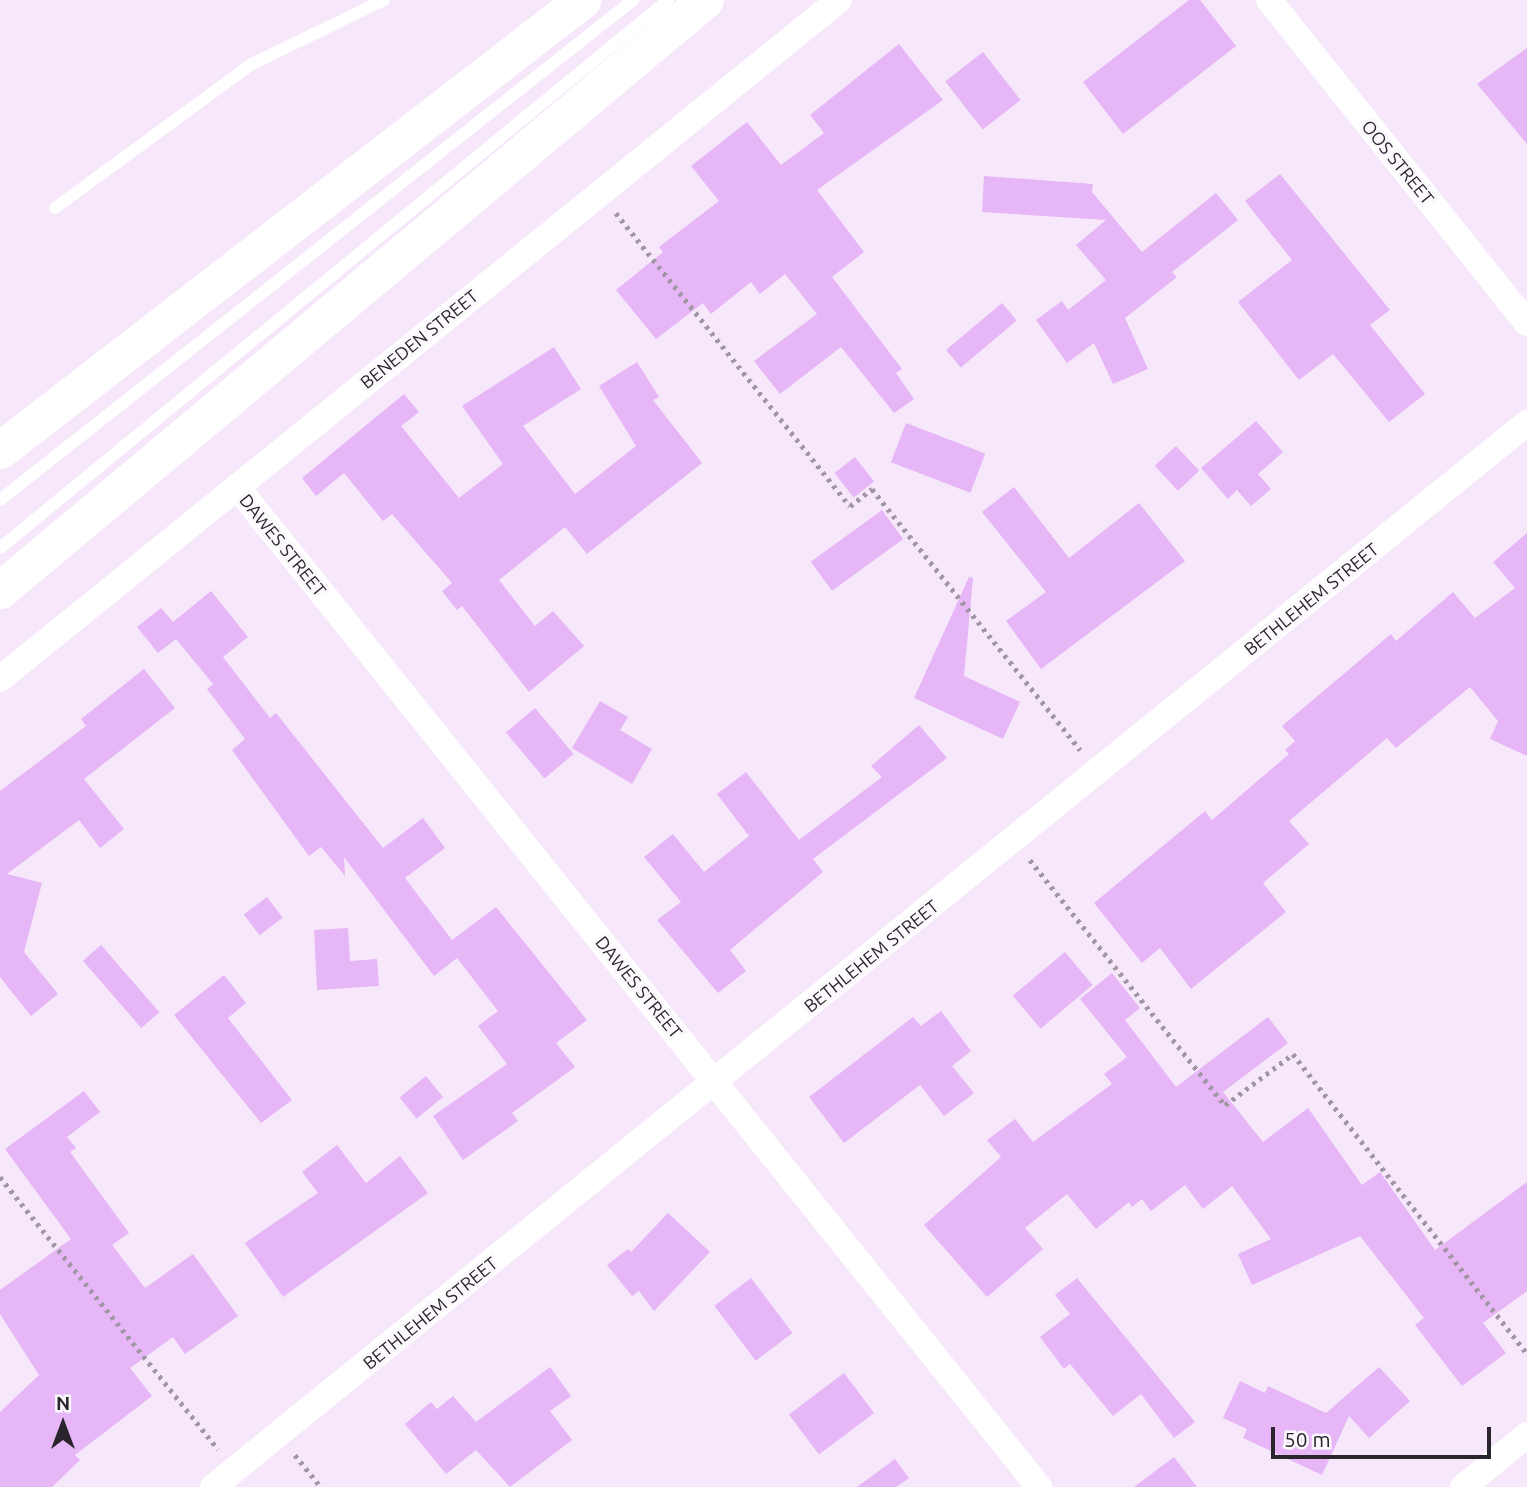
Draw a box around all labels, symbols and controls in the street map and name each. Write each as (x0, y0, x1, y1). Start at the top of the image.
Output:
street label: OOS STREET (1357, 115, 1439, 209)
street label: BENEDEN STREET (356, 285, 482, 393)
street label: DAWES STREET (235, 490, 331, 600)
street label: BETHLEHEM STREET (1239, 538, 1383, 660)
street label: BETHLEHEM STREET (799, 895, 943, 1017)
street label: DAWES STREET (591, 932, 687, 1042)
street label: BETHLEHEM STREET (358, 1252, 502, 1374)
north arrow (28, 1389, 98, 1459)
text: N (56, 1392, 70, 1414)
scale bar (1275, 1414, 1496, 1458)
text: 50 m (1284, 1427, 1331, 1451)

